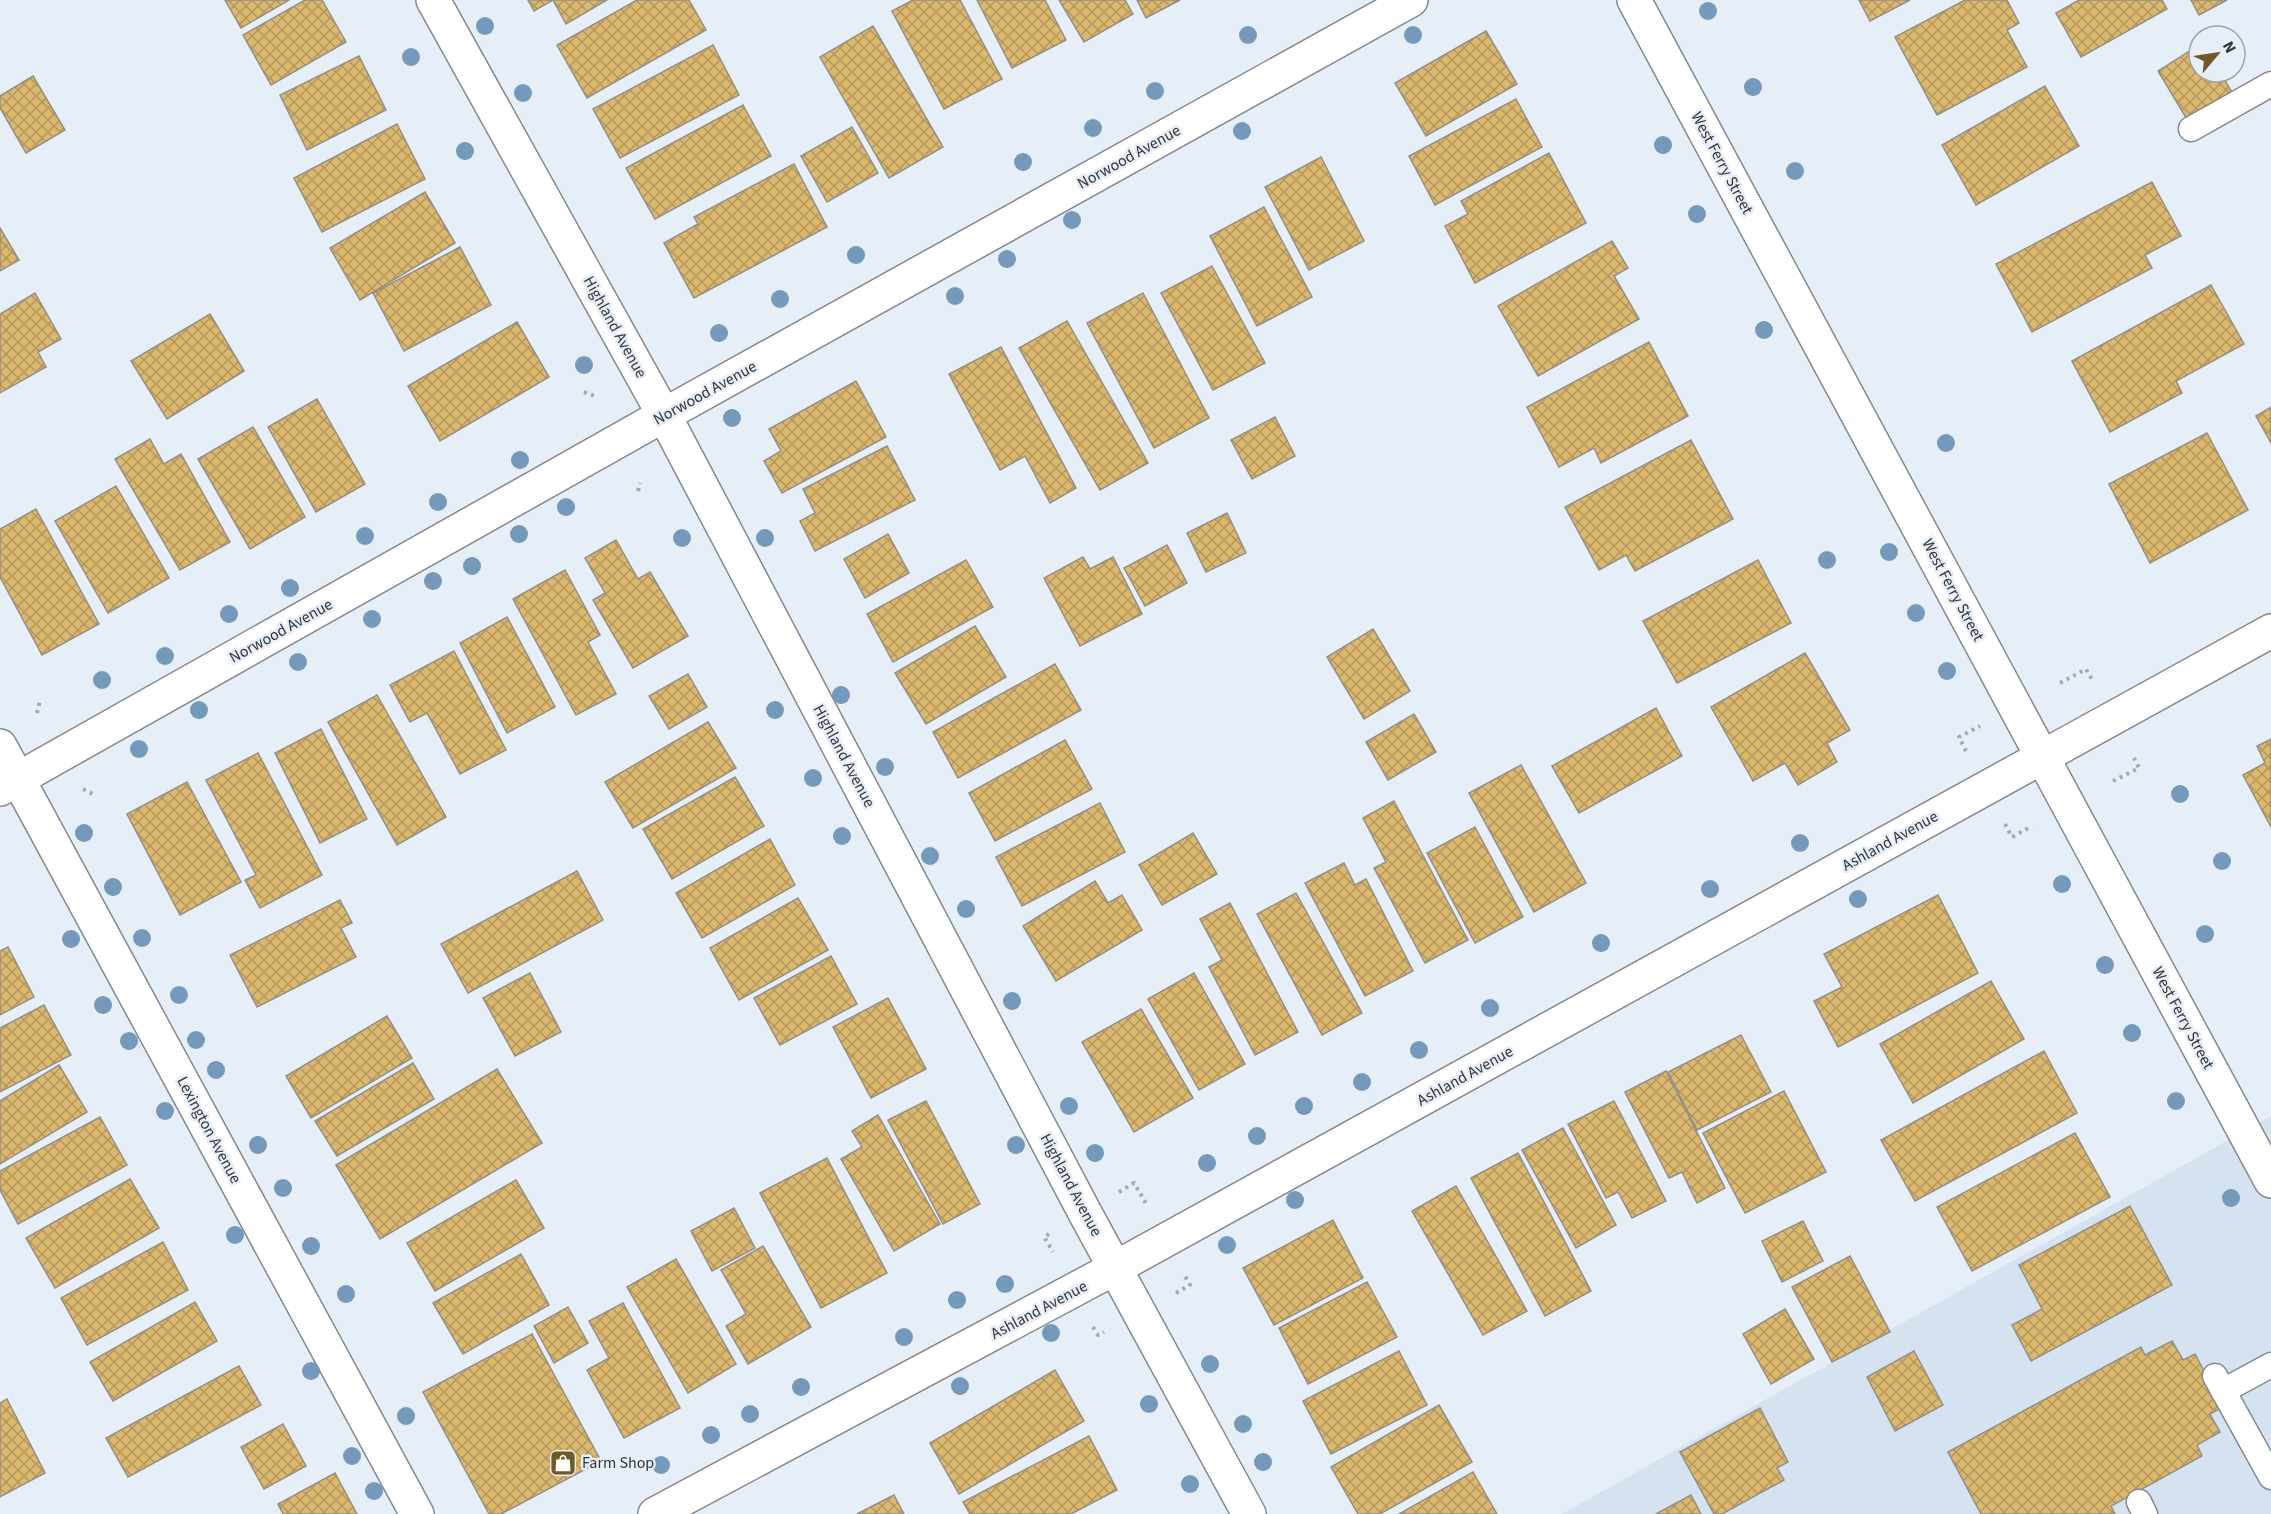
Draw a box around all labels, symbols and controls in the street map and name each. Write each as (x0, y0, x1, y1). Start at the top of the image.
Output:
north arrow (2187, 24, 2247, 84)
text: N (2217, 37, 2241, 57)
street label: West Ferry Street (1686, 108, 1759, 219)
street label: Norwood Avenue (1073, 119, 1185, 195)
street label: Highland Avenue (578, 272, 652, 382)
street label: Norwood Avenue (649, 355, 761, 431)
street label: West Ferry Street (1917, 535, 1990, 646)
street label: Norwood Avenue (225, 593, 337, 669)
street label: Highland Avenue (808, 701, 880, 811)
street label: Ashland Avenue (1838, 805, 1942, 876)
street label: West Ferry Street (2147, 963, 2220, 1074)
street label: Ashland Avenue (1413, 1040, 1517, 1111)
street label: Lexington Avenue (171, 1073, 247, 1187)
street label: Highland Avenue (1035, 1130, 1107, 1240)
street label: Ashland Avenue (987, 1275, 1091, 1345)
shop icon: Farm Shop (548, 1448, 578, 1478)
place label: Farm Shop (582, 1452, 654, 1474)

